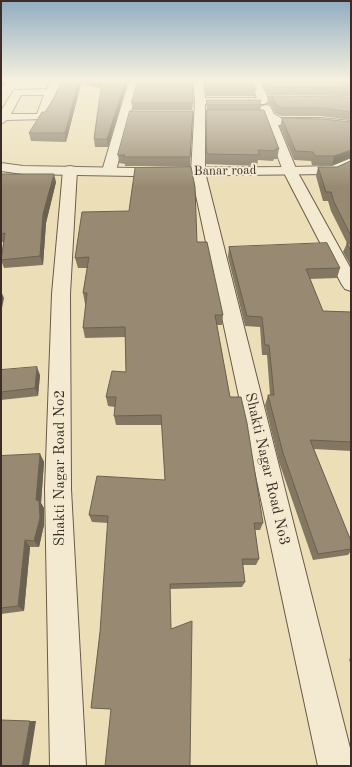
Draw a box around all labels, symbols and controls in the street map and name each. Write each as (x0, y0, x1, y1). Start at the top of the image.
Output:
street label: Banar road (193, 163, 257, 179)
street label: Shakti Nagar Road No2 (51, 390, 69, 546)
street label: Shakti Nagar Road No3 (241, 391, 293, 547)

